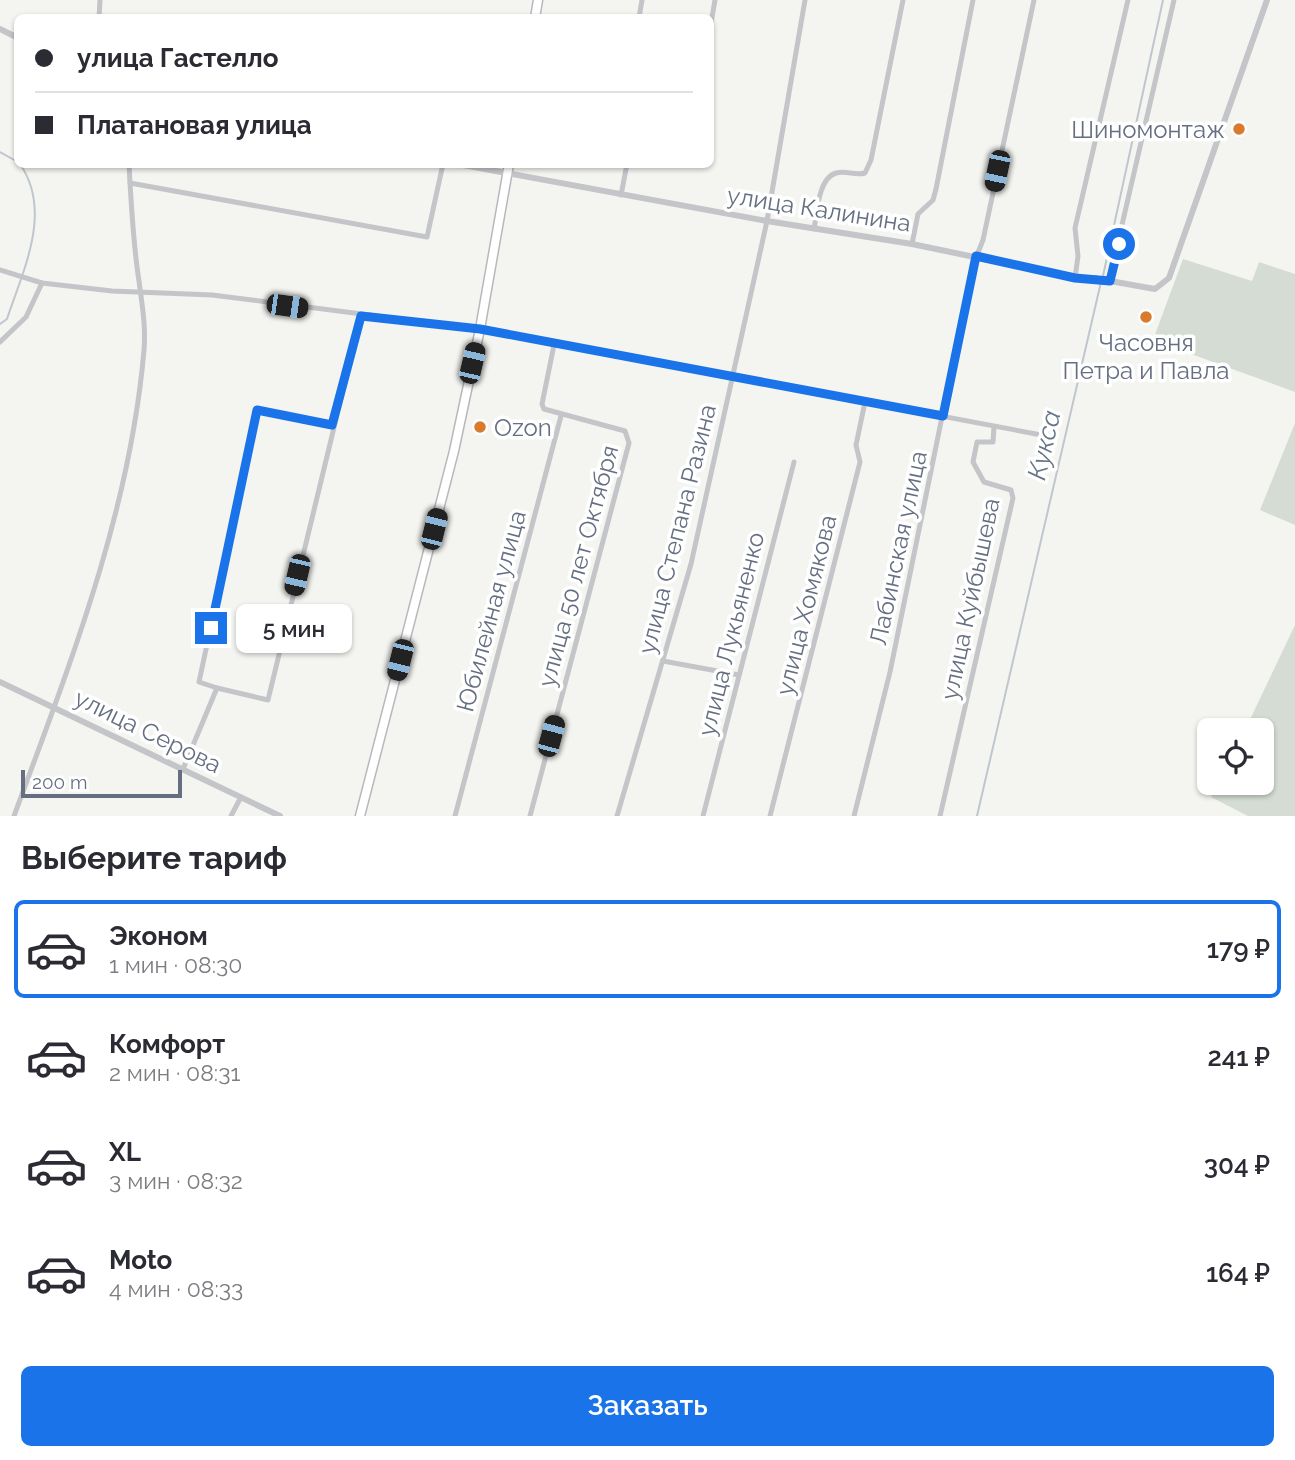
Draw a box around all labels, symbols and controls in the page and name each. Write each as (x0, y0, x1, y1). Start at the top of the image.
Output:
text: улица Гастелло (77, 43, 279, 73)
text: Платановая улица (77, 110, 312, 140)
place label: Шиномонтаж (1071, 115, 1225, 144)
marker: Шиномонтаж (1231, 121, 1247, 137)
car (983, 148, 1012, 194)
street label: улица Калинина (725, 180, 913, 238)
route start (1103, 228, 1135, 260)
car (265, 293, 310, 319)
marker: Часовня Петра и Павла (1138, 309, 1154, 325)
place label: Часовня Петра и Павла (1063, 328, 1229, 385)
car (458, 340, 487, 386)
street label: улица Степана Разина (632, 401, 722, 657)
water label: Кукса (1021, 407, 1067, 483)
place label: Ozon (494, 413, 552, 442)
marker: Ozon (472, 419, 488, 435)
street label: улица 50 лет Октября (532, 442, 624, 690)
street label: Лабинская улица (863, 448, 933, 648)
street label: улица Куйбышева (934, 495, 1006, 703)
car (419, 506, 450, 552)
street label: Юбилейная улица (450, 507, 532, 715)
street label: улица Хомякова (770, 512, 842, 698)
street label: улица Лукьяненко (692, 529, 770, 739)
car (283, 552, 312, 598)
callout: 5 мин (235, 604, 351, 652)
route end (195, 612, 227, 644)
text: 5 мин (263, 615, 325, 642)
car (385, 637, 416, 683)
street label: улица Серова (70, 683, 226, 779)
car (536, 713, 567, 759)
map controls (1197, 718, 1274, 795)
button: locate (1197, 718, 1274, 795)
scale bar (21, 767, 182, 799)
text: 200 m (32, 771, 87, 793)
text: Выберите тариф (21, 839, 287, 876)
icon: car (25, 918, 88, 981)
text: Эконом (109, 921, 208, 951)
text: 179 ₽ (1207, 934, 1270, 964)
text: 1 мин · 08:30 (109, 951, 242, 978)
icon: car (25, 1026, 88, 1089)
text: Комфорт (109, 1029, 225, 1059)
text: 241 ₽ (1207, 1042, 1270, 1072)
text: 2 мин · 08:31 (109, 1059, 240, 1086)
icon: car (25, 1134, 88, 1197)
text: XL (109, 1137, 141, 1167)
text: 304 ₽ (1204, 1150, 1270, 1180)
text: 3 мин · 08:32 (109, 1167, 243, 1194)
icon: car (25, 1242, 88, 1305)
text: Moto (109, 1245, 172, 1275)
text: 164 ₽ (1206, 1258, 1270, 1288)
text: 4 мин · 08:33 (109, 1275, 243, 1302)
button: Заказать (21, 1366, 1274, 1446)

